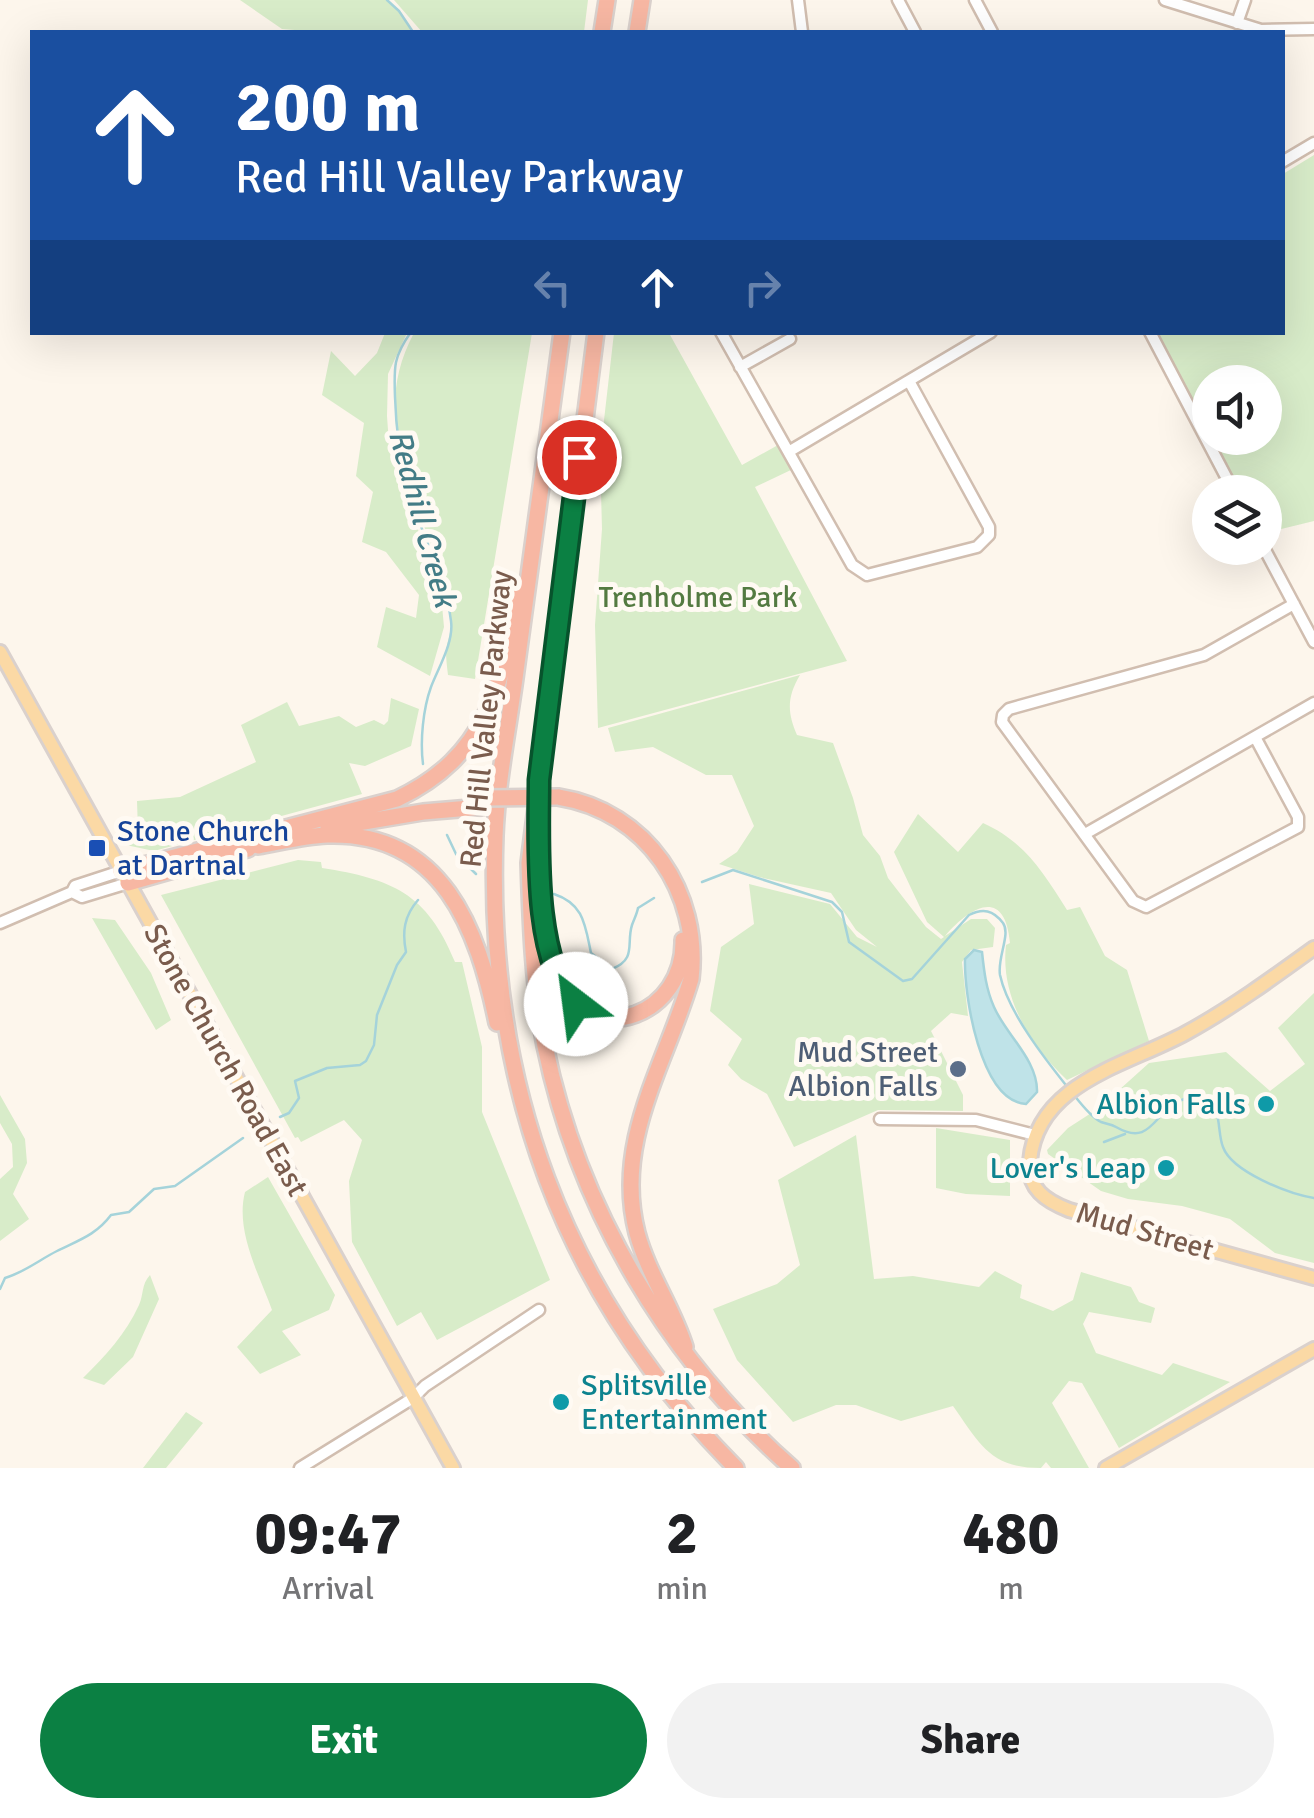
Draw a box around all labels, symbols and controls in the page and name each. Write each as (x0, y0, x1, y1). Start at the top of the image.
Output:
text: 200 m (235, 64, 420, 150)
icon: ahead (70, 70, 200, 200)
text: Red Hill Valley Parkway (235, 150, 683, 205)
icon: left (525, 260, 580, 315)
icon: ahead (630, 260, 685, 315)
icon: right (735, 260, 790, 315)
map controls (1192, 365, 1282, 565)
button: sound (1192, 365, 1282, 455)
pin (537, 415, 622, 500)
water label: Redhill Creek (380, 425, 466, 614)
icon: arrive (552, 430, 607, 485)
button: layers (1192, 475, 1282, 565)
street label: Red Hill Valley Parkway (452, 569, 521, 870)
park label: Trenholme Park (598, 579, 798, 616)
place label: Stone Church at Dartnal (117, 813, 289, 884)
marker: Stone Church at Dartnal (86, 837, 108, 859)
street label: Stone Church Road East (135, 918, 316, 1203)
position arrow (524, 952, 628, 1056)
place label: Mud Street Albion Falls (788, 1034, 938, 1105)
marker: Mud Street Albion Falls (947, 1058, 969, 1080)
place label: Albion Falls (1096, 1086, 1246, 1123)
marker: Albion Falls (1255, 1093, 1277, 1115)
place label: Lover's Leap (990, 1150, 1146, 1187)
marker: Lover's Leap (1155, 1157, 1177, 1179)
street label: Mud Street (1072, 1194, 1218, 1269)
place label: Splitsville Entertainment (581, 1367, 767, 1438)
marker: Splitsville Entertainment (550, 1391, 572, 1413)
text: 09:47 (254, 1497, 402, 1571)
text: 2 (666, 1497, 698, 1571)
text: 480 (962, 1497, 1060, 1571)
text: Arrival (282, 1569, 374, 1608)
text: min (656, 1569, 708, 1608)
text: m (998, 1569, 1024, 1608)
button: Exit (40, 1683, 647, 1798)
button: Share (667, 1683, 1274, 1798)

